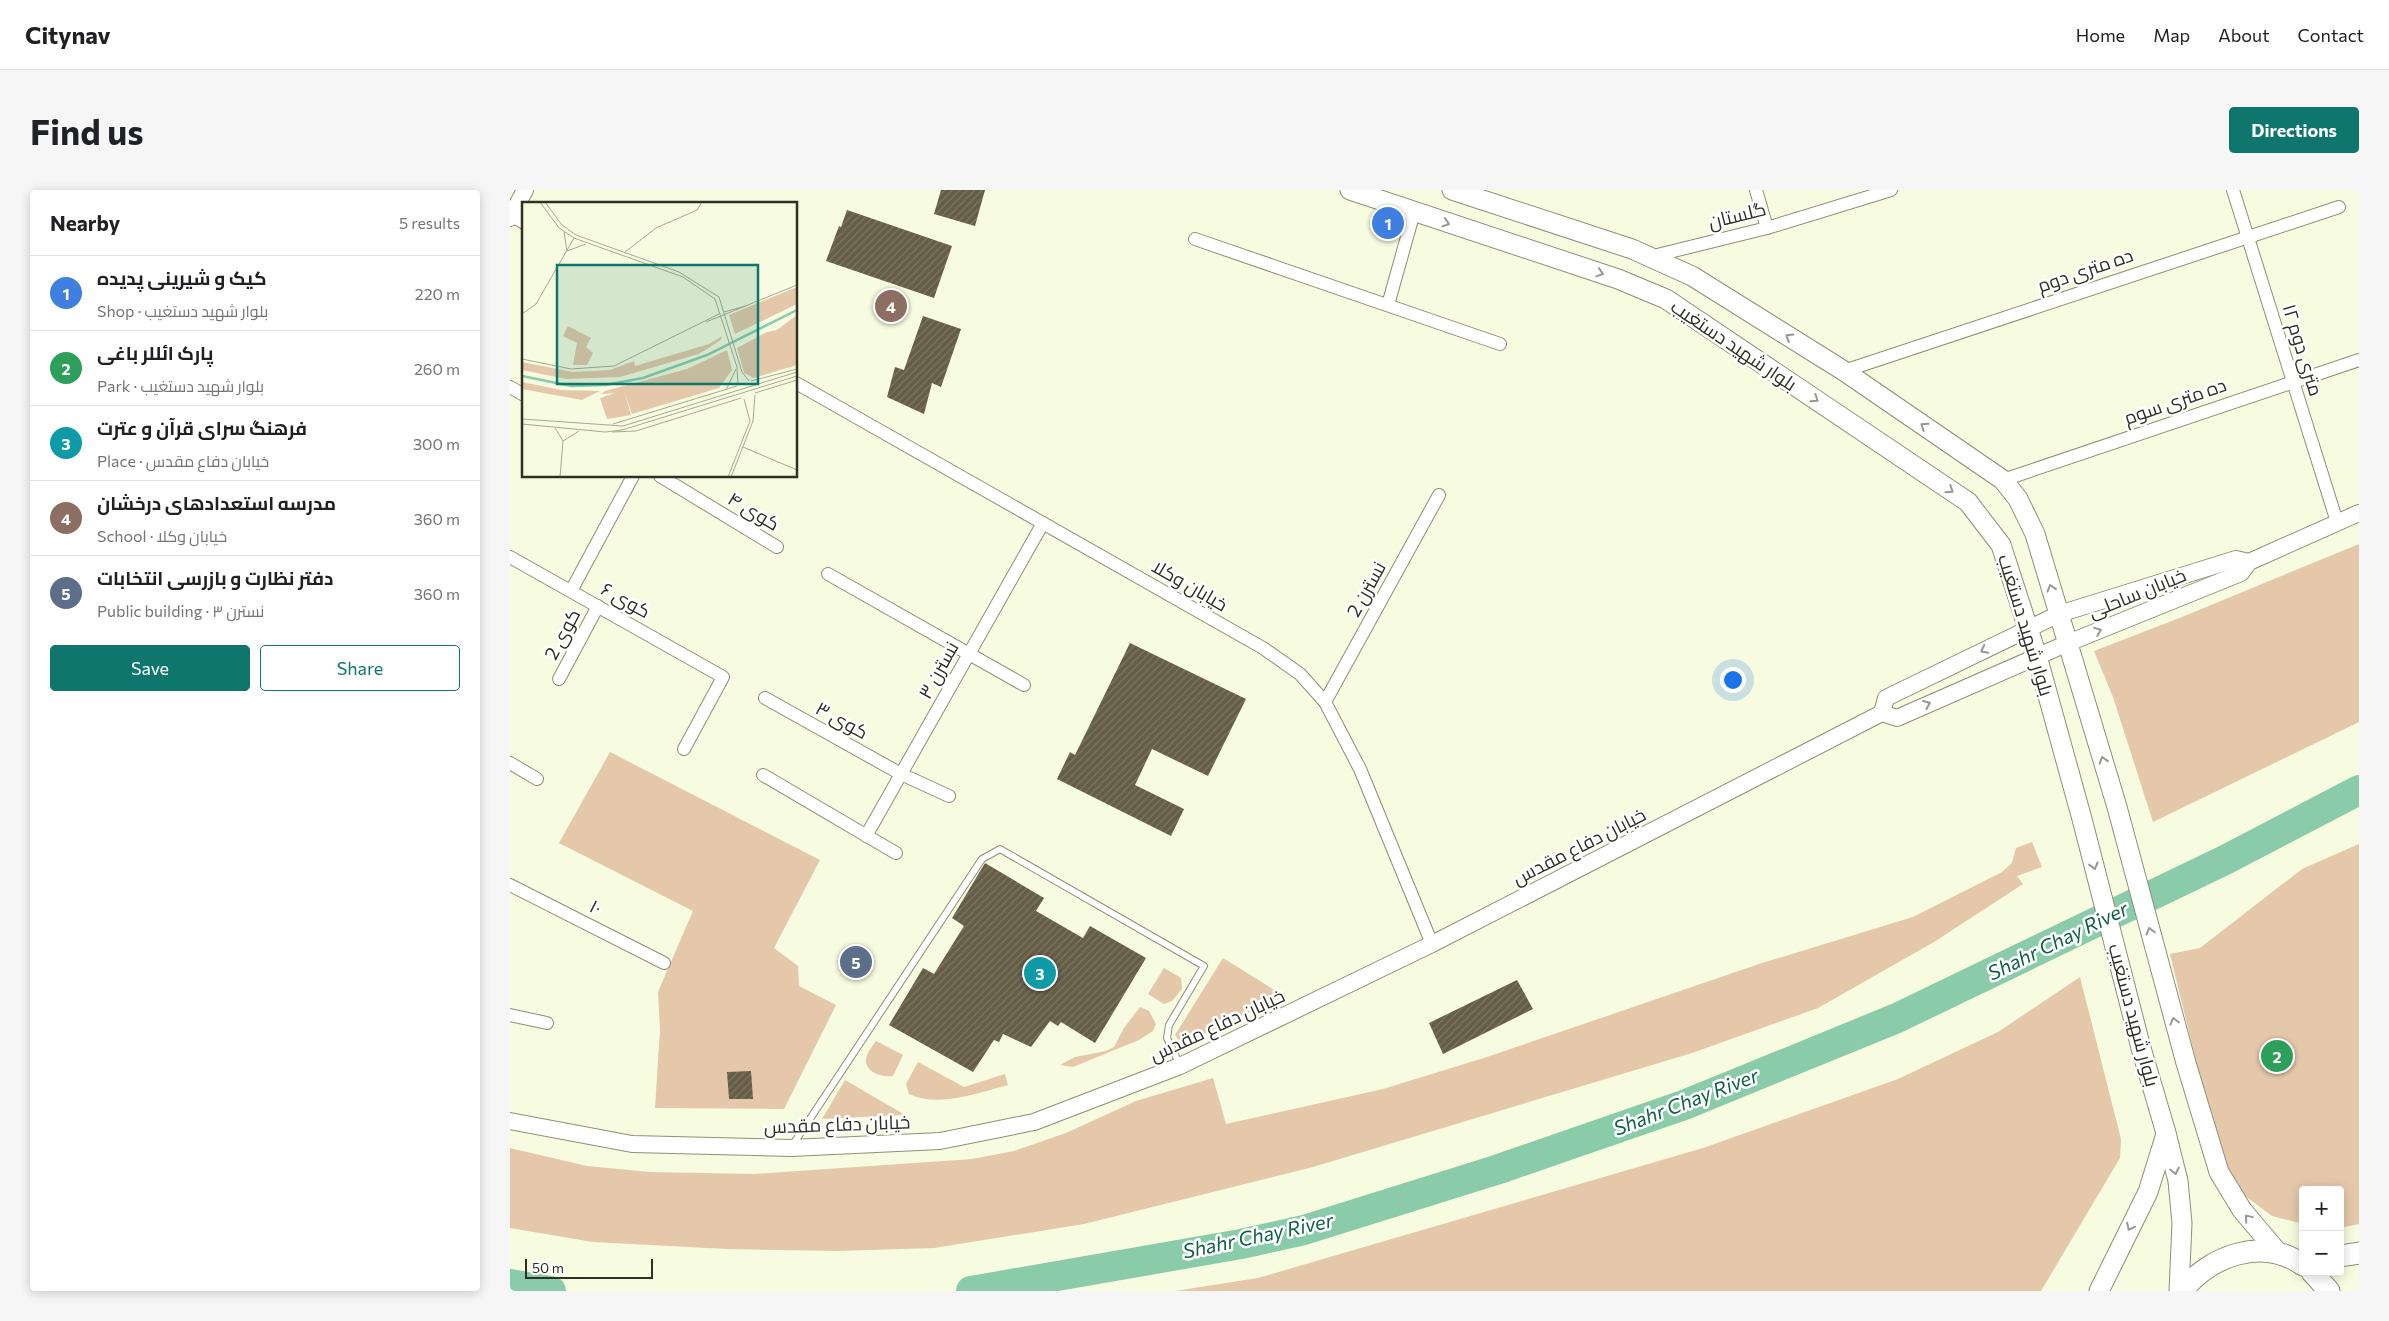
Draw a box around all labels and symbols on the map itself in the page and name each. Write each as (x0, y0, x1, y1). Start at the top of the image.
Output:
street label: گلستان (1706, 196, 1768, 234)
inset map (522, 202, 798, 478)
pin: 1 (1372, 204, 1404, 242)
one-way arrow (1441, 217, 1449, 227)
street label: ده متری دوم (2034, 242, 2137, 299)
one-way arrow (1595, 267, 1604, 277)
pin: 4 (875, 287, 907, 325)
street label: بلوار شهید دستغیب (1666, 294, 1802, 396)
street label: ۱۲ متری دوم (2276, 301, 2328, 400)
one-way arrow (1785, 333, 1794, 343)
street label: ده متری سوم (2121, 372, 2230, 432)
one-way arrow (1809, 393, 1818, 402)
one-way arrow (1920, 423, 1930, 432)
one-way arrow (1944, 483, 1953, 493)
street label: کوی ۴ (724, 486, 784, 536)
street label: بلوار شهید دستغیب (1993, 551, 2059, 699)
street label: خیابان وکلا (1148, 554, 1232, 616)
street label: نسترن 2 (1341, 557, 1391, 621)
street label: خیابان ساحلی (2085, 563, 2189, 623)
street label: کوی ۶ (597, 577, 655, 623)
one-way arrow (2047, 584, 2057, 593)
street label: کوی 2 (539, 604, 585, 664)
one-way arrow (2093, 626, 2102, 637)
street label: نسترن ۳ (913, 637, 963, 703)
one-way arrow (1980, 644, 1989, 654)
your location (1720, 667, 1746, 693)
street label: کوی ۳ (812, 696, 872, 744)
one-way arrow (1922, 700, 1931, 711)
one-way arrow (2099, 757, 2109, 765)
street label: خیابان دفاع مقدس (1508, 802, 1651, 892)
one-way arrow (2088, 862, 2099, 871)
street label: ۱۰ (586, 894, 606, 919)
water label: Shahr Chay River (1983, 895, 2133, 985)
one-way arrow (2145, 927, 2155, 935)
street label: بلوار شهید دستغیب (2103, 941, 2165, 1089)
pin: 5 (840, 943, 872, 981)
pin: 3 (1024, 954, 1056, 992)
street label: خیابان دفاع مقدس (1145, 983, 1289, 1069)
one-way arrow (2169, 1016, 2180, 1025)
pin: 2 (2261, 1037, 2293, 1075)
water label: Shahr Chay River (1610, 1062, 1763, 1140)
street label: خیابان دفاع مقدس (763, 1109, 911, 1141)
one-way arrow (2169, 1167, 2180, 1176)
water label: Shahr Chay River (1180, 1207, 1336, 1263)
one-way arrow (2246, 1215, 2254, 1224)
one-way arrow (2126, 1222, 2137, 1231)
scale bar (525, 1256, 652, 1279)

